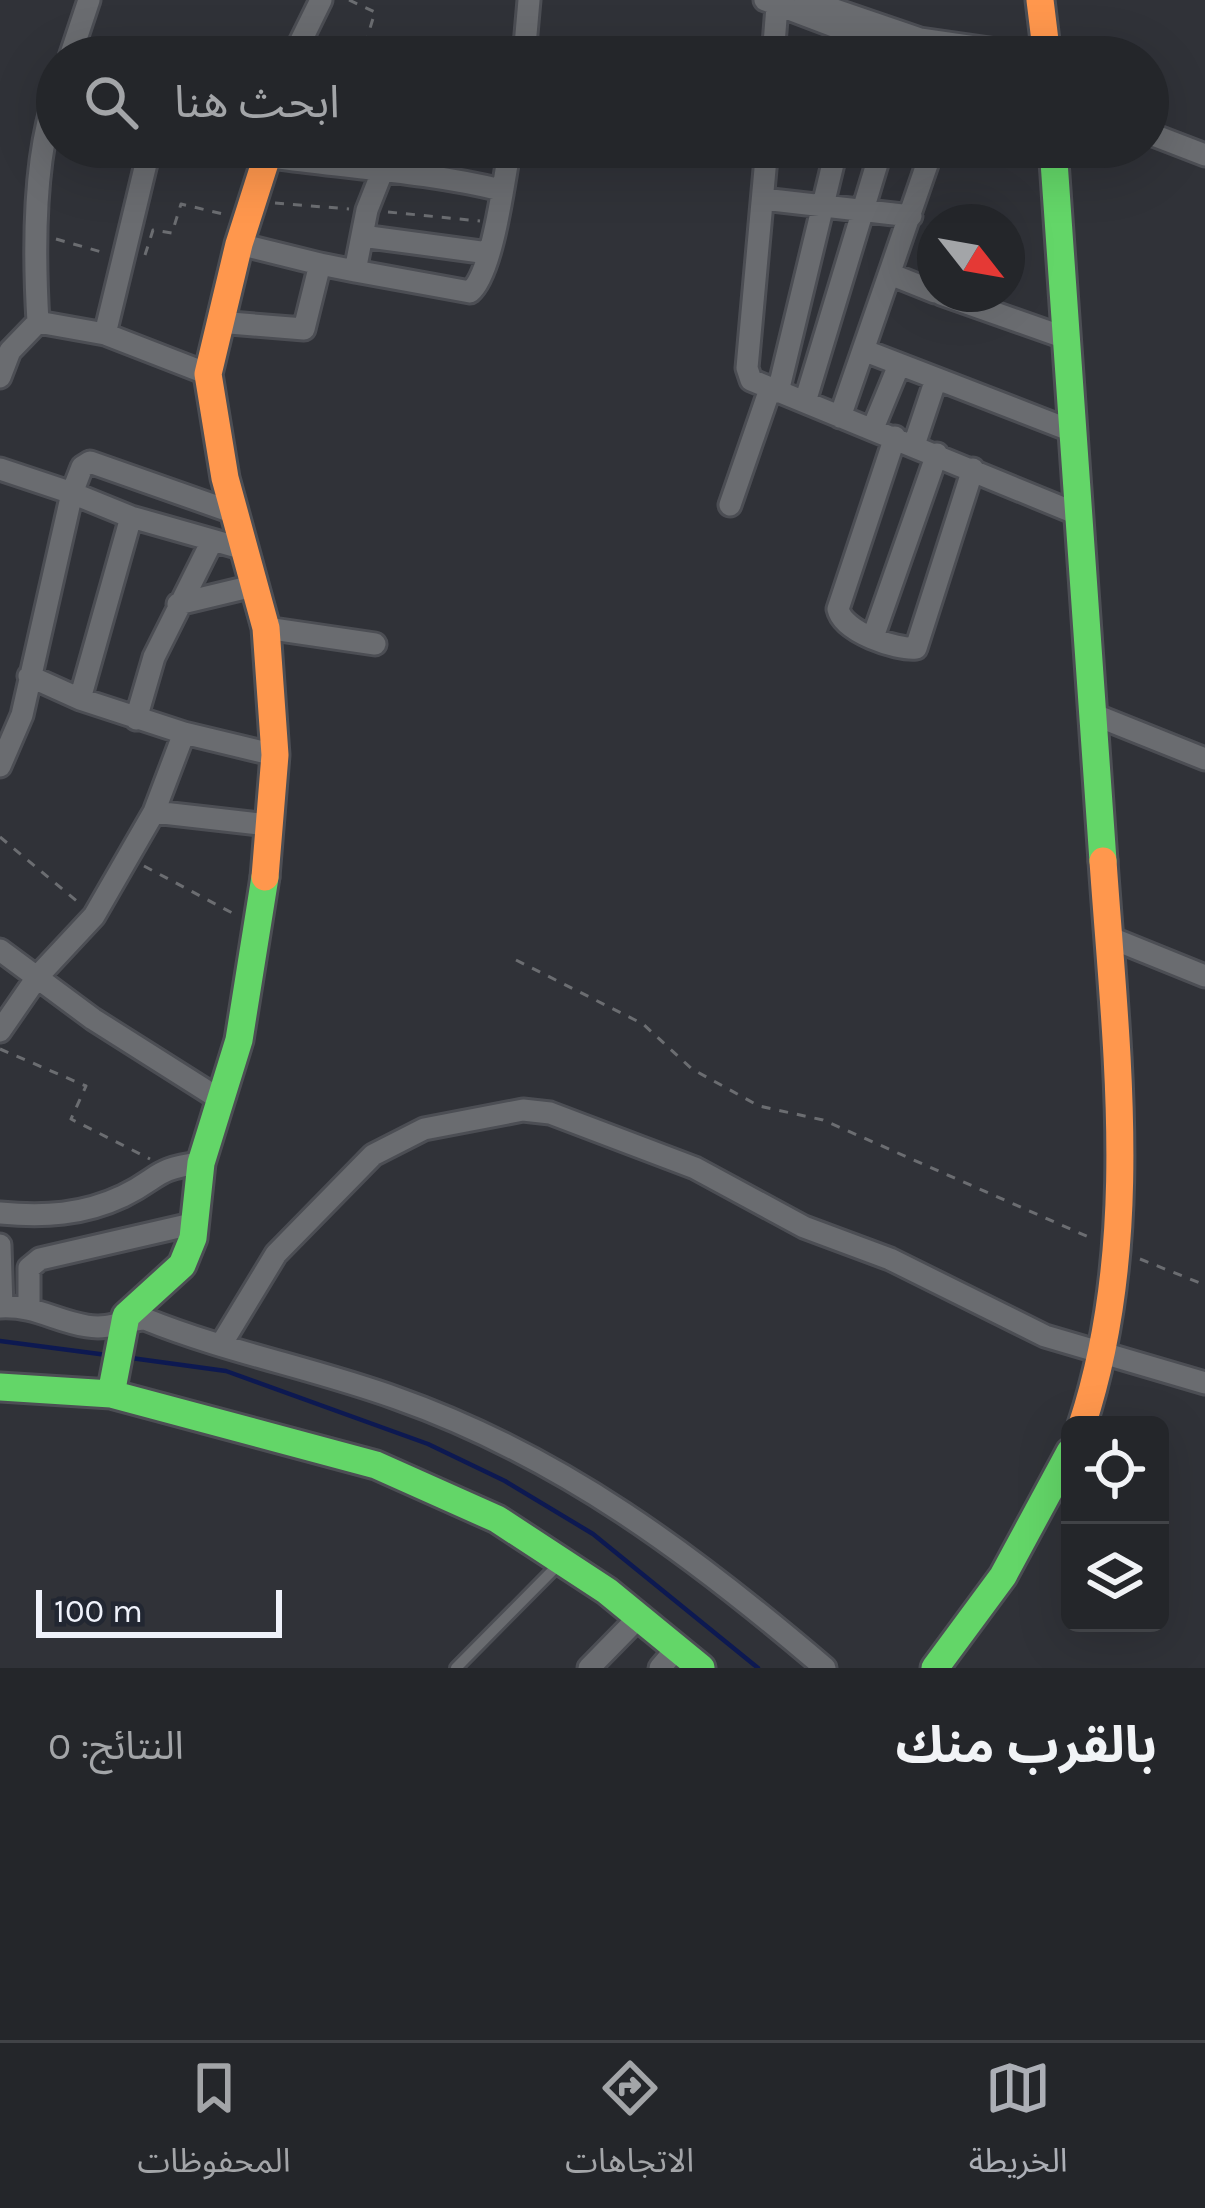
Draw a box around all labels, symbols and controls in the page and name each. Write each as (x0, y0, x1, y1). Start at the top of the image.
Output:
search box (36, 36, 1169, 168)
icon: search (78, 69, 144, 135)
text: ابحث هنا (174, 76, 340, 128)
north arrow (917, 204, 1025, 312)
map controls (1061, 1416, 1169, 1632)
button: locate (1061, 1416, 1169, 1524)
button: layers (1061, 1524, 1169, 1632)
scale bar (36, 1584, 282, 1637)
text: 100 m (54, 1592, 143, 1630)
text: بالقرب منك (895, 1715, 1157, 1775)
text: النتائج: 0 (48, 1723, 184, 1769)
tab: المحفوظات (137, 2055, 291, 2196)
tab: الاتجاهات (565, 2055, 694, 2196)
tab: الخريطة (969, 2055, 1068, 2196)

